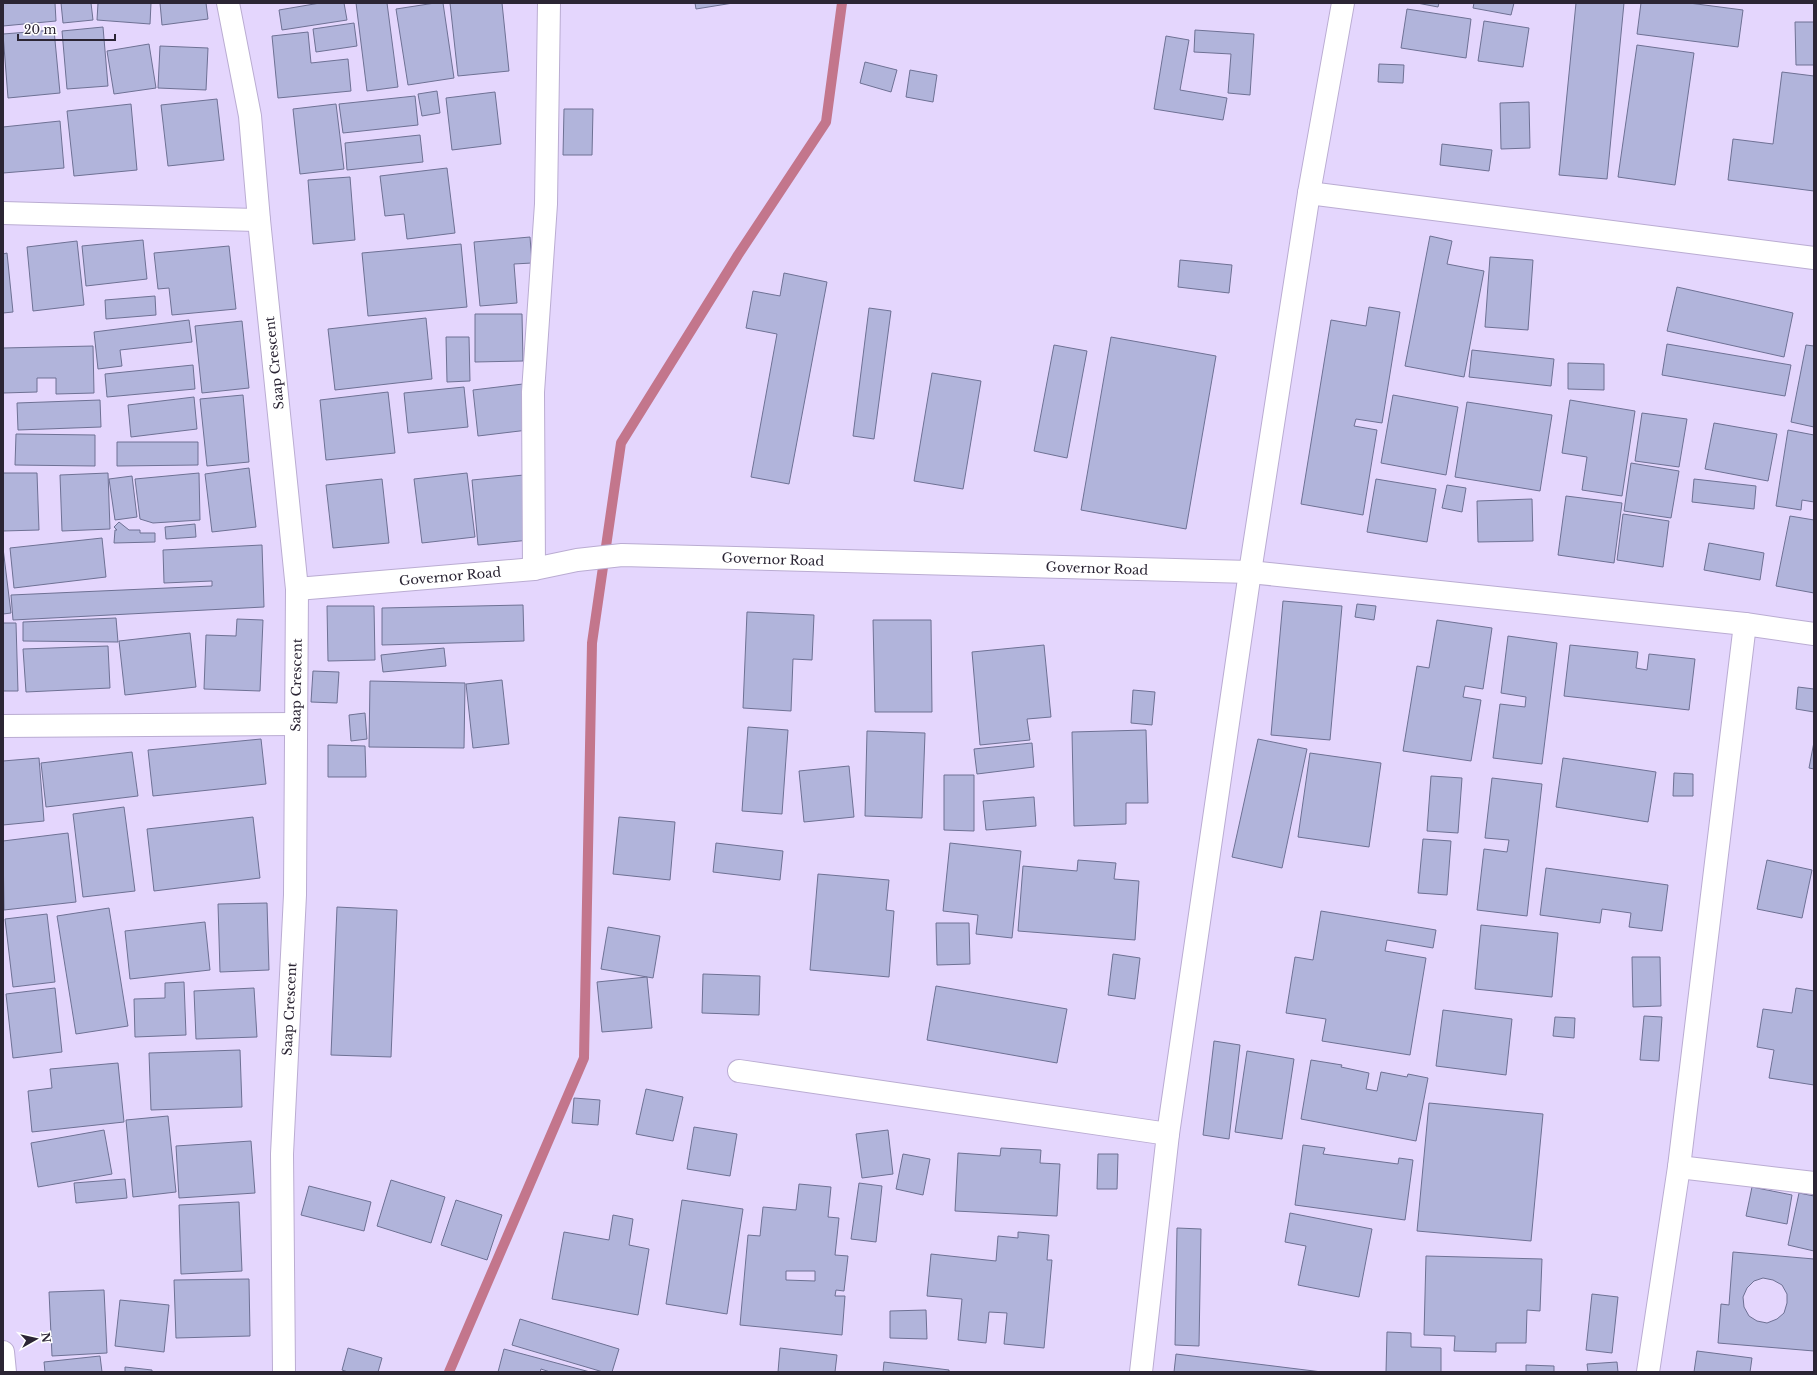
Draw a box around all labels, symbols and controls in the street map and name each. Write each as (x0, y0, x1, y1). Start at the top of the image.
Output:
scale bar (18, 16, 115, 42)
text: 20 m (24, 22, 56, 37)
street label: Saap Crescent (261, 316, 288, 410)
street label: Governor Road (721, 549, 825, 570)
street label: Governor Road (1045, 558, 1149, 579)
street label: Governor Road (398, 564, 502, 589)
street label: Saap Crescent (287, 638, 306, 732)
street label: Saap Crescent (279, 962, 300, 1056)
north arrow (16, 1319, 56, 1359)
text: N (38, 1332, 54, 1344)

